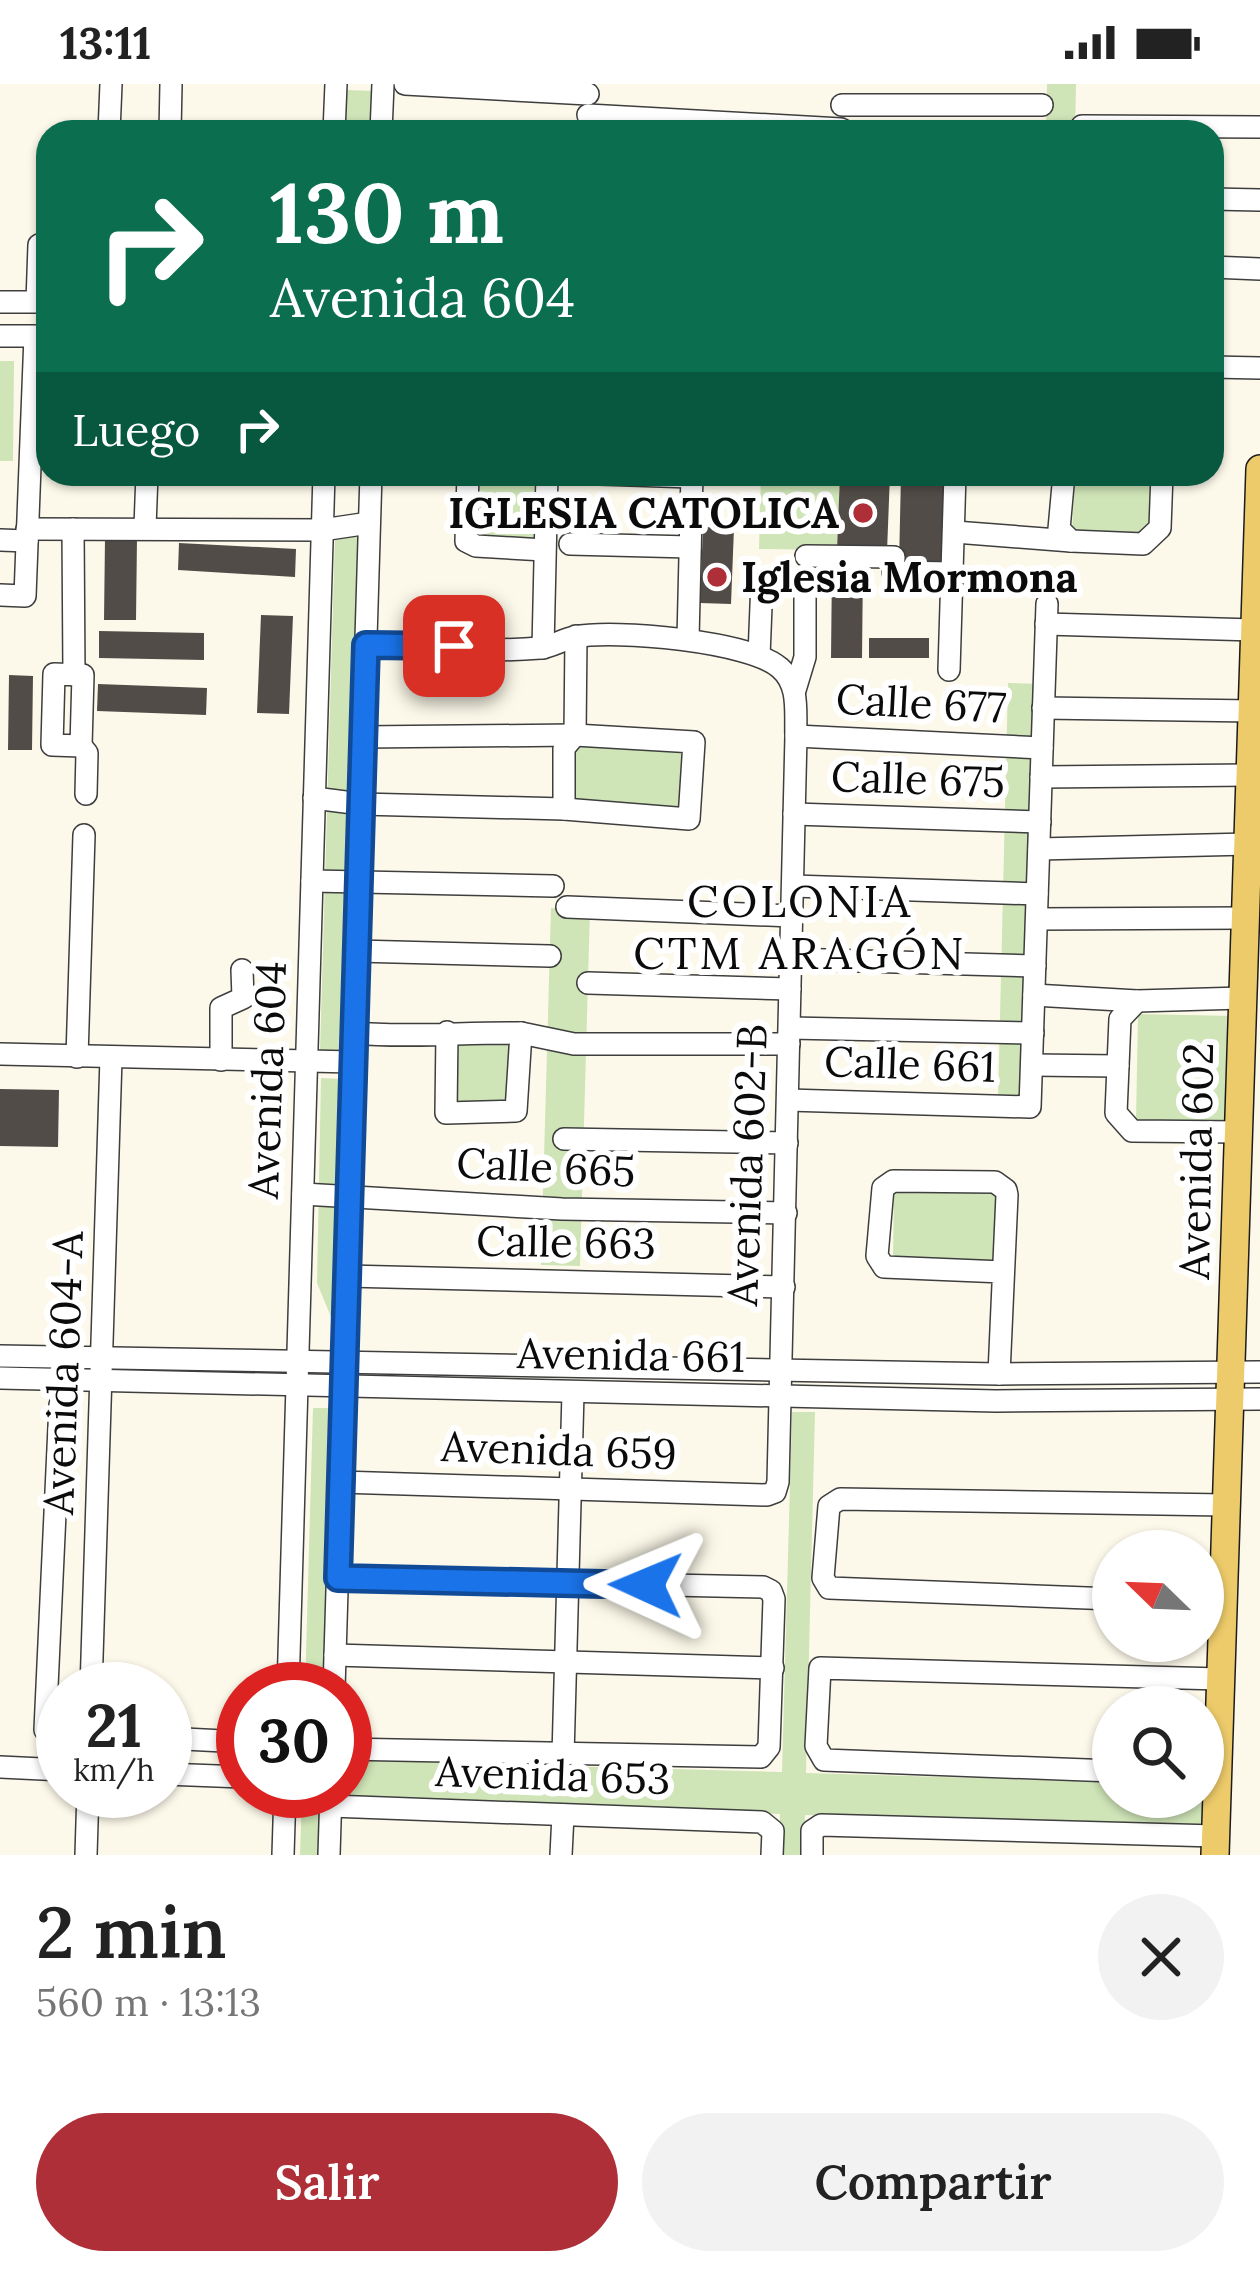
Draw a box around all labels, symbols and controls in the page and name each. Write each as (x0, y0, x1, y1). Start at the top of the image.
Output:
text: 13:11 (60, 14, 151, 71)
text: 130 m (270, 158, 504, 266)
icon: right (72, 168, 228, 324)
text: Avenida 604 (270, 263, 575, 332)
icon: right (224, 396, 290, 462)
text: Luego (72, 401, 200, 458)
place label: IGLESIA CATOLICA (448, 486, 839, 540)
marker: IGLESIA CATOLICA (850, 500, 876, 526)
place label: Iglesia Mormona (741, 550, 1078, 604)
marker: Iglesia Mormona (704, 564, 730, 590)
pin (403, 595, 505, 697)
icon: arrive (421, 613, 487, 679)
street label: Calle 677 (835, 672, 1007, 734)
street label: Calle 675 (830, 749, 1006, 809)
district label: COLONIA CTM ARAGÓN (633, 872, 967, 981)
street label: Avenida 604 (236, 960, 298, 1201)
street label: Avenida 602-B (715, 1023, 779, 1308)
street label: Calle 661 (823, 1034, 997, 1094)
street label: Avenida 602 (1167, 1042, 1225, 1281)
street label: Calle 665 (455, 1135, 637, 1199)
street label: Calle 663 (476, 1213, 656, 1271)
street label: Avenida 604-A (31, 1230, 95, 1517)
street label: Avenida 661 (515, 1326, 746, 1384)
street label: Avenida 659 (439, 1419, 678, 1481)
position arrow (583, 1522, 709, 1648)
north arrow (1092, 1530, 1224, 1662)
map controls (1092, 1530, 1224, 1818)
speed limit sign: 30 (216, 1662, 372, 1818)
button: search (1092, 1686, 1224, 1818)
text: 21 (86, 1687, 142, 1763)
street label: Avenida 653 (434, 1744, 671, 1806)
text: km/h (73, 1751, 155, 1789)
text: 2 min (36, 1886, 227, 1978)
button: close (1098, 1894, 1224, 2020)
text: 560 m · 13:13 (36, 1977, 261, 2027)
button: Salir (36, 2113, 618, 2251)
button: Compartir (642, 2113, 1224, 2251)

